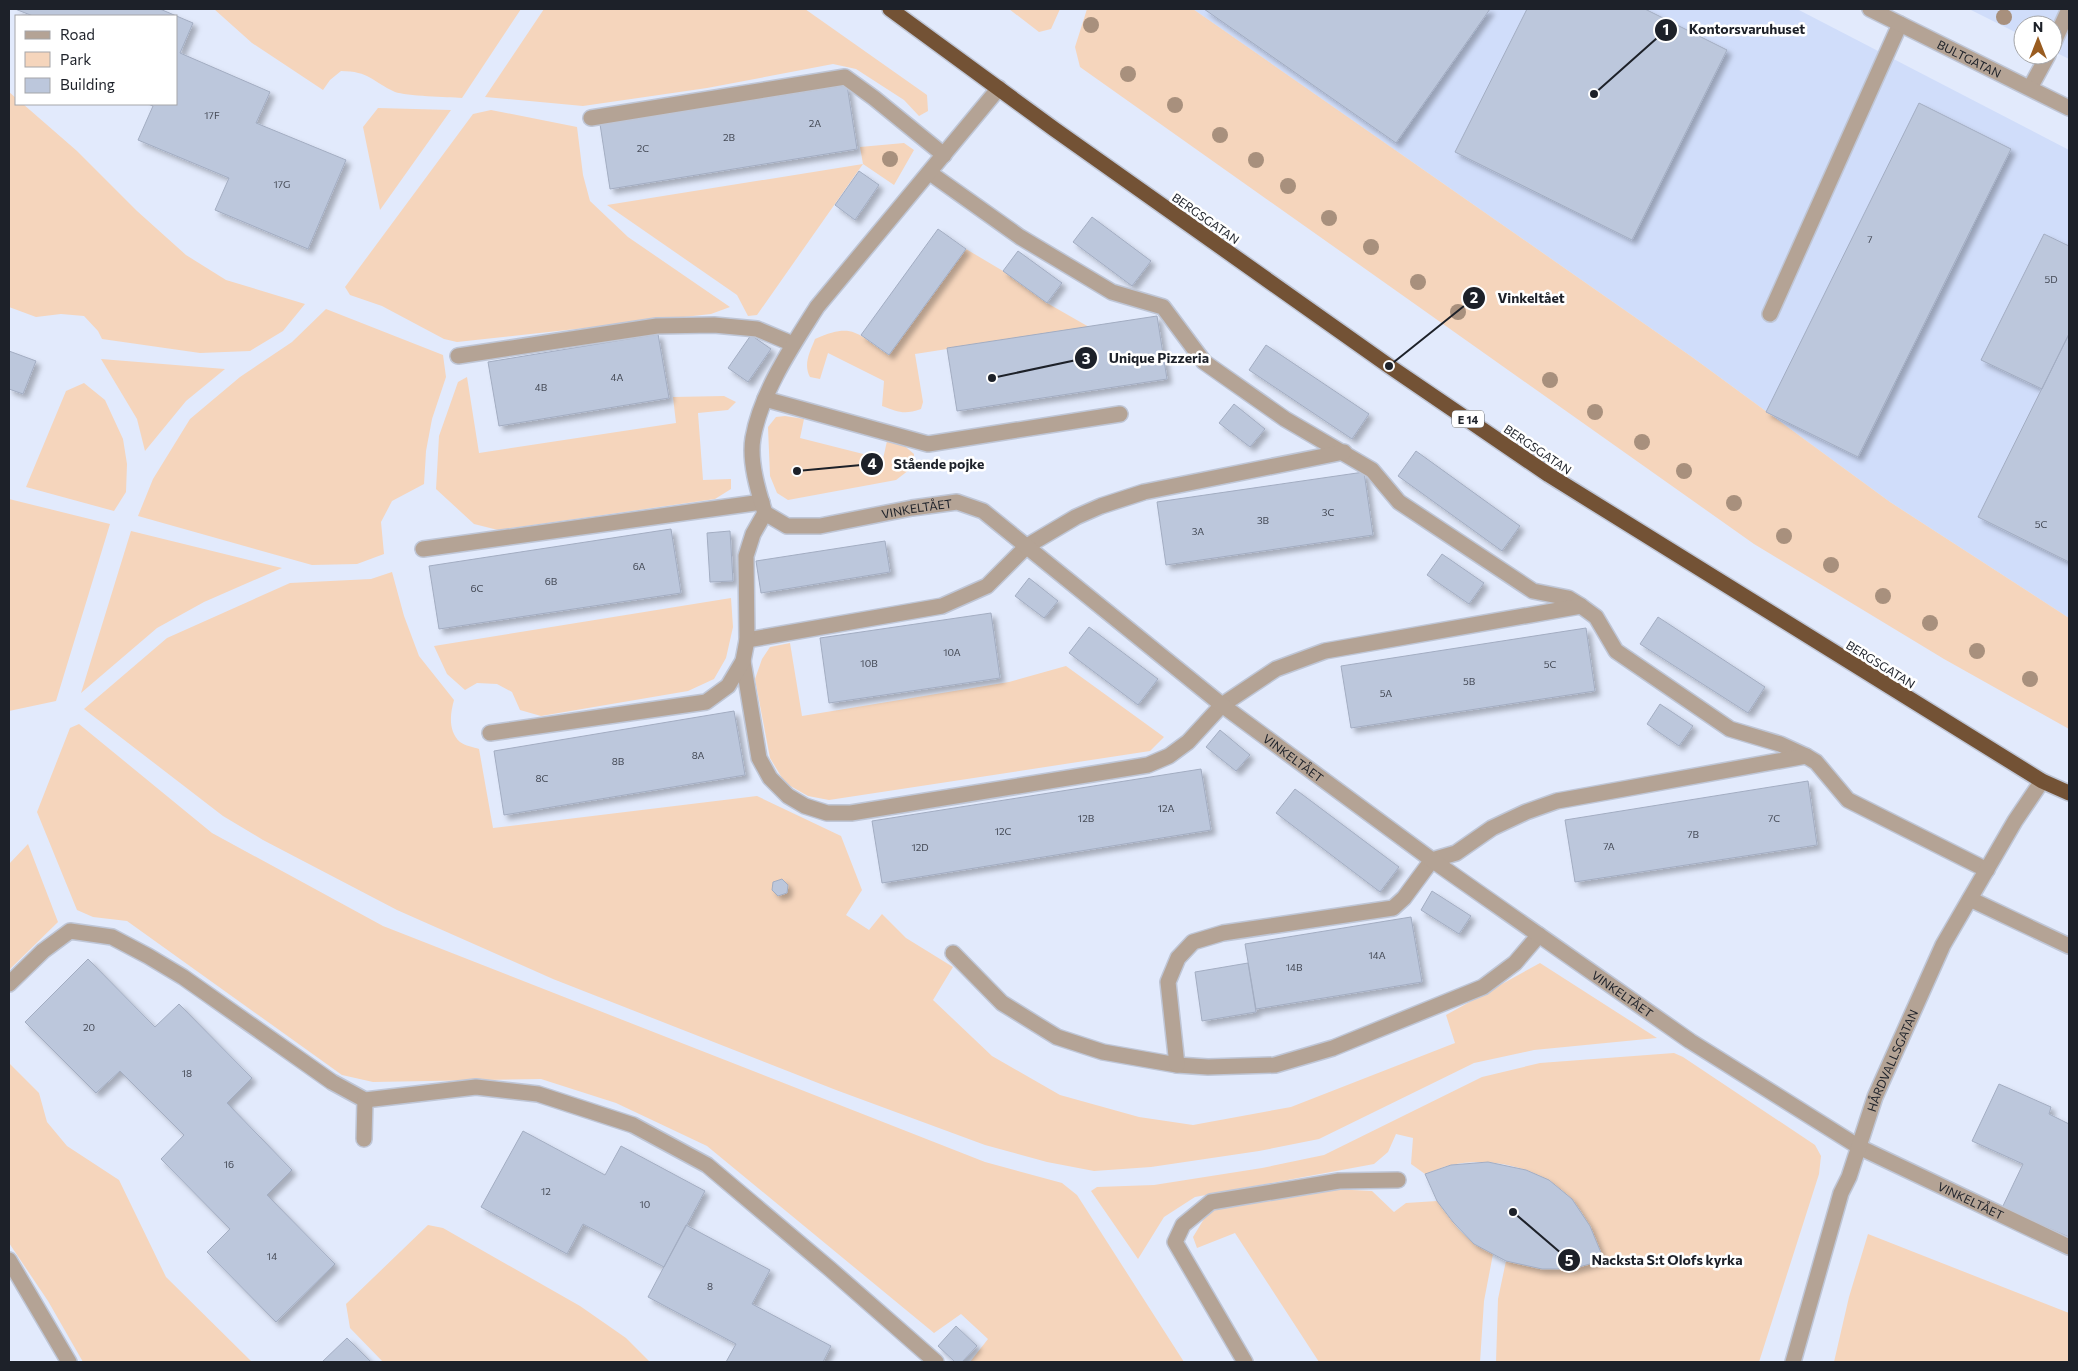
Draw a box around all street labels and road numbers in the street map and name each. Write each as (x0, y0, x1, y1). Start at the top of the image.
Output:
street label: BULTGATAN (1935, 37, 2004, 80)
street label: BERGSGATAN (1170, 190, 1242, 246)
road number: E 14 (1452, 410, 1484, 428)
street label: BERGSGATAN (1502, 421, 1574, 477)
street label: VINKELTÅET (880, 496, 953, 521)
street label: BERGSGATAN (1844, 637, 1918, 691)
street label: VINKELTÅET (1261, 731, 1327, 785)
street label: VINKELTÅET (1589, 968, 1656, 1020)
street label: HÅRDVALLSGATAN (1864, 1007, 1920, 1113)
street label: VINKELTÅET (1936, 1179, 2006, 1222)

